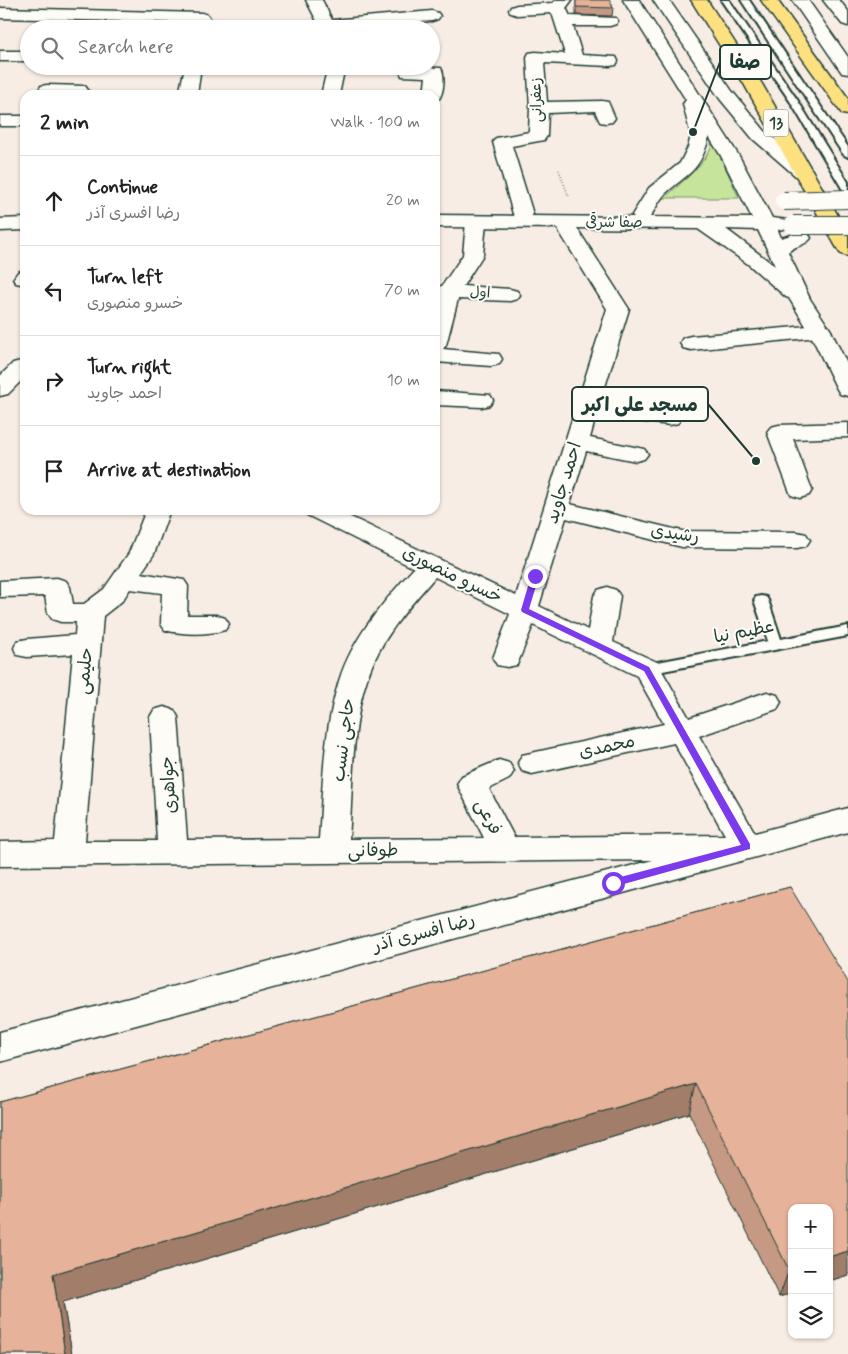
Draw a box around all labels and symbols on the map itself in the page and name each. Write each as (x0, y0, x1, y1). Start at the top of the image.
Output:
callout: صفا (720, 45, 771, 79)
text: صفا (730, 50, 760, 75)
street label: زعفرانی (526, 77, 548, 123)
road number: 13 (764, 110, 788, 136)
street label: صفا شرقی (586, 211, 642, 233)
street label: اول (469, 282, 491, 304)
callout: مسجد علی اکبر (572, 387, 708, 421)
text: مسجد علی اکبر (580, 393, 698, 418)
street label: احمد جاوید (540, 439, 588, 527)
street label: رشیدی (649, 519, 701, 549)
street label: خسرو منصوری (398, 540, 506, 610)
route end (524, 565, 547, 588)
street label: عظیم نیا (712, 614, 776, 651)
street label: حلیمی (71, 646, 99, 696)
street label: حاجی نسب (327, 697, 361, 783)
street label: محمدی (577, 729, 637, 765)
street label: جواهری (155, 755, 183, 815)
street label: فرعی (469, 795, 507, 839)
street label: طوفانی (347, 839, 399, 863)
route start (602, 872, 625, 895)
street label: رضا افسری آذر (368, 908, 478, 959)

